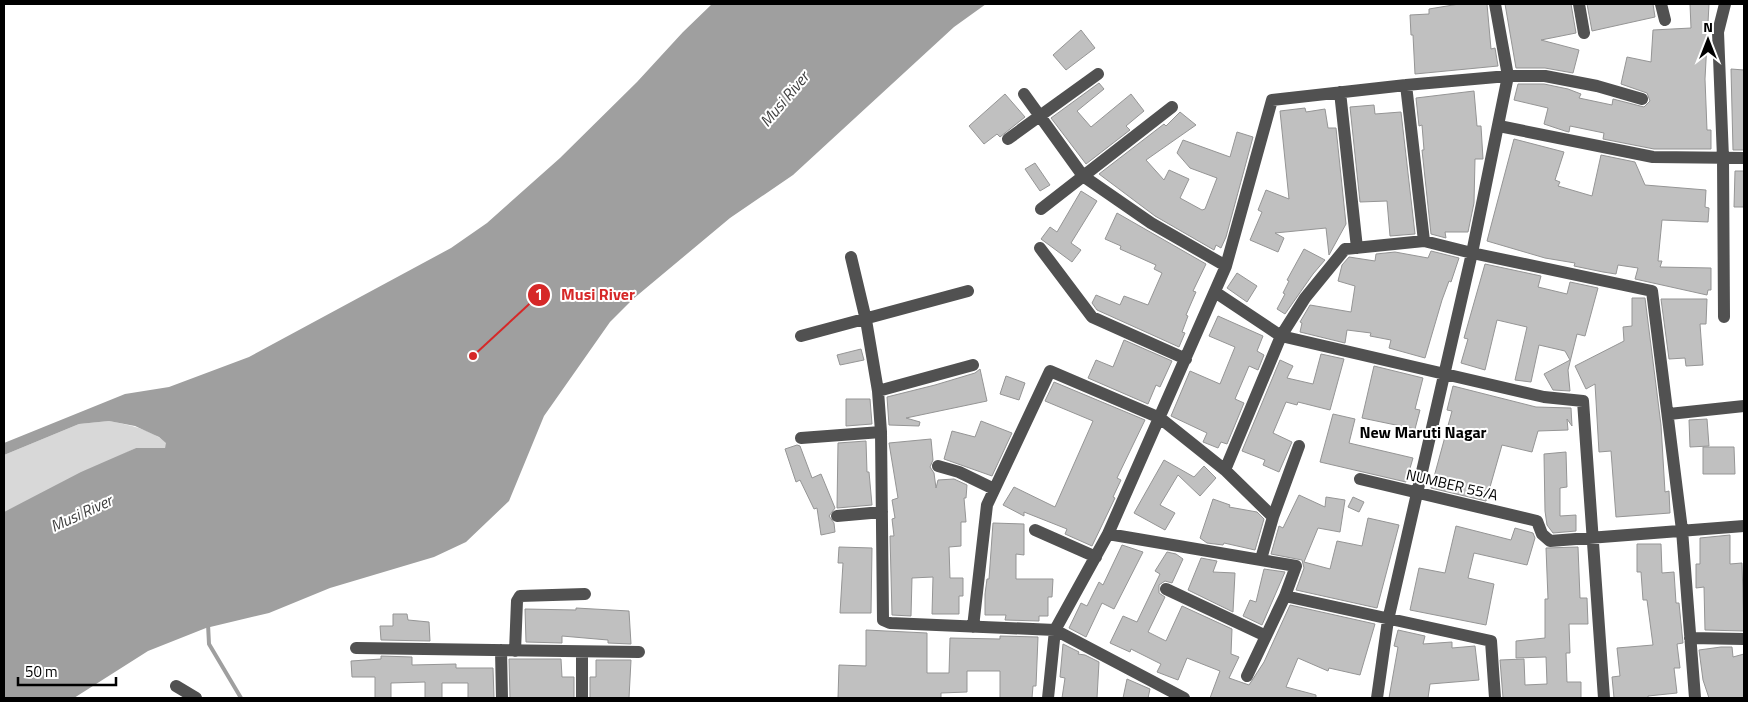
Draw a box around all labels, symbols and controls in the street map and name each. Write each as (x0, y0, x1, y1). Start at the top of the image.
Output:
north arrow (1683, 15, 1733, 65)
text: N (1703, 16, 1713, 37)
water label: Musi River (754, 65, 816, 132)
callout: Musi River (526, 279, 645, 310)
text: Musi River (561, 282, 635, 306)
text: 1 (535, 283, 543, 306)
district label: New Maruti Nagar (1359, 420, 1487, 444)
street label: NUMBER 55/A (1404, 463, 1500, 506)
water label: Musi River (46, 487, 118, 538)
scale bar (18, 654, 115, 686)
text: 50 m (25, 660, 58, 683)

